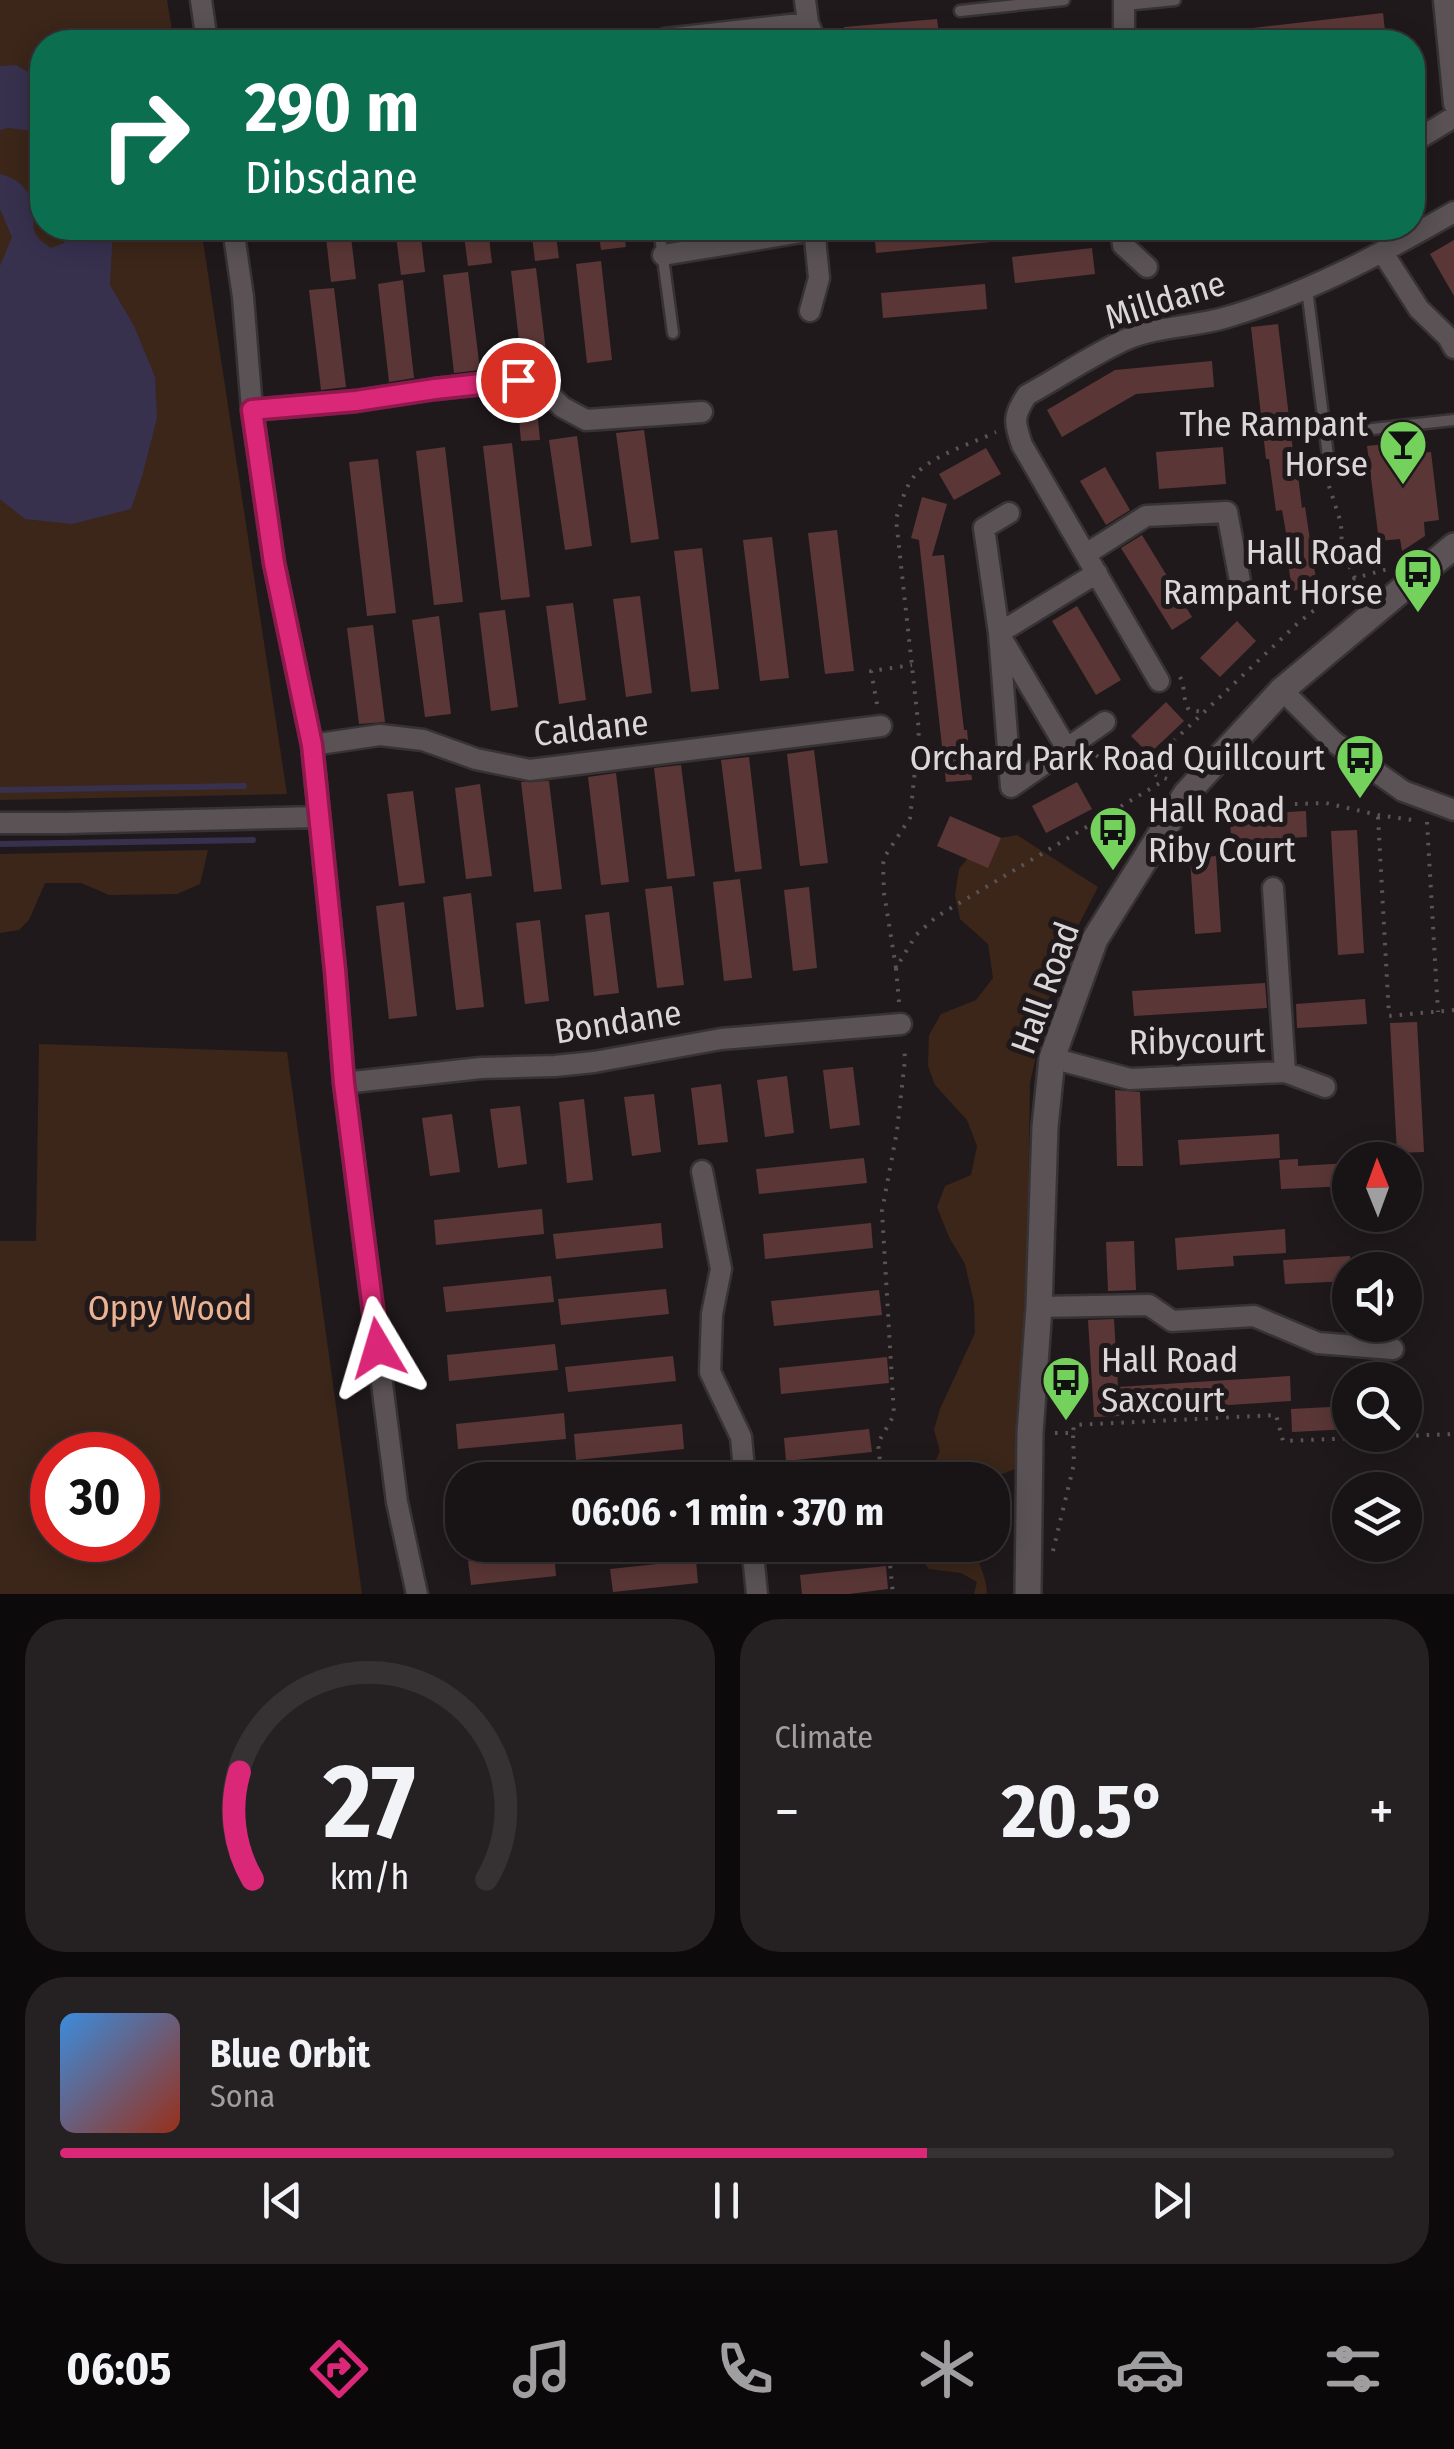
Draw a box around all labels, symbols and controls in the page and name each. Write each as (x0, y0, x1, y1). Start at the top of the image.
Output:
text: 290 m (245, 66, 419, 150)
icon: right (80, 70, 210, 200)
text: Dibsdane (245, 151, 418, 205)
street label: Milldane (1100, 262, 1230, 338)
pin (476, 338, 561, 423)
icon: arrive (491, 353, 546, 408)
place label: The Rampant Horse (1180, 403, 1369, 485)
bar icon: The Rampant Horse (1377, 418, 1429, 486)
place label: Hall Road Rampant Horse (1163, 531, 1383, 613)
bus stop icon: Hall Road Rampant Horse (1392, 546, 1444, 614)
street label: Caldane (532, 701, 650, 755)
bus stop icon: Orchard Park Road Quillcourt (1334, 732, 1386, 800)
place label: Orchard Park Road Quillcourt (910, 737, 1326, 779)
place label: Hall Road Riby Court (1148, 789, 1296, 871)
bus stop icon: Hall Road Riby Court (1087, 804, 1139, 872)
street label: Hall Road (1002, 916, 1088, 1060)
street label: Bondane (552, 991, 684, 1053)
street label: Ribycourt (1128, 1019, 1266, 1063)
north arrow (1332, 1142, 1422, 1232)
map controls (1332, 1142, 1422, 1562)
button: sound (1332, 1252, 1422, 1342)
park label: Oppy Wood (88, 1287, 252, 1329)
position arrow (326, 1296, 430, 1400)
place label: Hall Road Saxcourt (1101, 1339, 1238, 1421)
bus stop icon: Hall Road Saxcourt (1040, 1354, 1092, 1422)
button: search (1332, 1362, 1422, 1452)
speed limit sign: 30 (30, 1432, 160, 1562)
button: layers (1332, 1472, 1422, 1562)
text: 06:06 · 1 min · 370 m (571, 1489, 884, 1535)
text: Climate (775, 1718, 873, 1756)
text: 27 (323, 1740, 416, 1865)
text: 20.5° (1002, 1767, 1167, 1857)
text: − (775, 1779, 799, 1845)
text: + (1369, 1779, 1394, 1845)
text: km/h (330, 1856, 410, 1898)
text: Blue Orbit (210, 2031, 370, 2077)
text: Sona (210, 2077, 275, 2115)
icon: previous (255, 2173, 310, 2228)
icon: pause (699, 2173, 754, 2228)
icon: next (1144, 2173, 1199, 2228)
icon: directions (304, 2334, 374, 2404)
icon: music (507, 2334, 577, 2404)
icon: phone (710, 2334, 780, 2404)
icon: climate (912, 2334, 982, 2404)
icon: car (1115, 2334, 1185, 2404)
icon: filters (1318, 2334, 1388, 2404)
text: 06:05 (66, 2342, 171, 2396)

